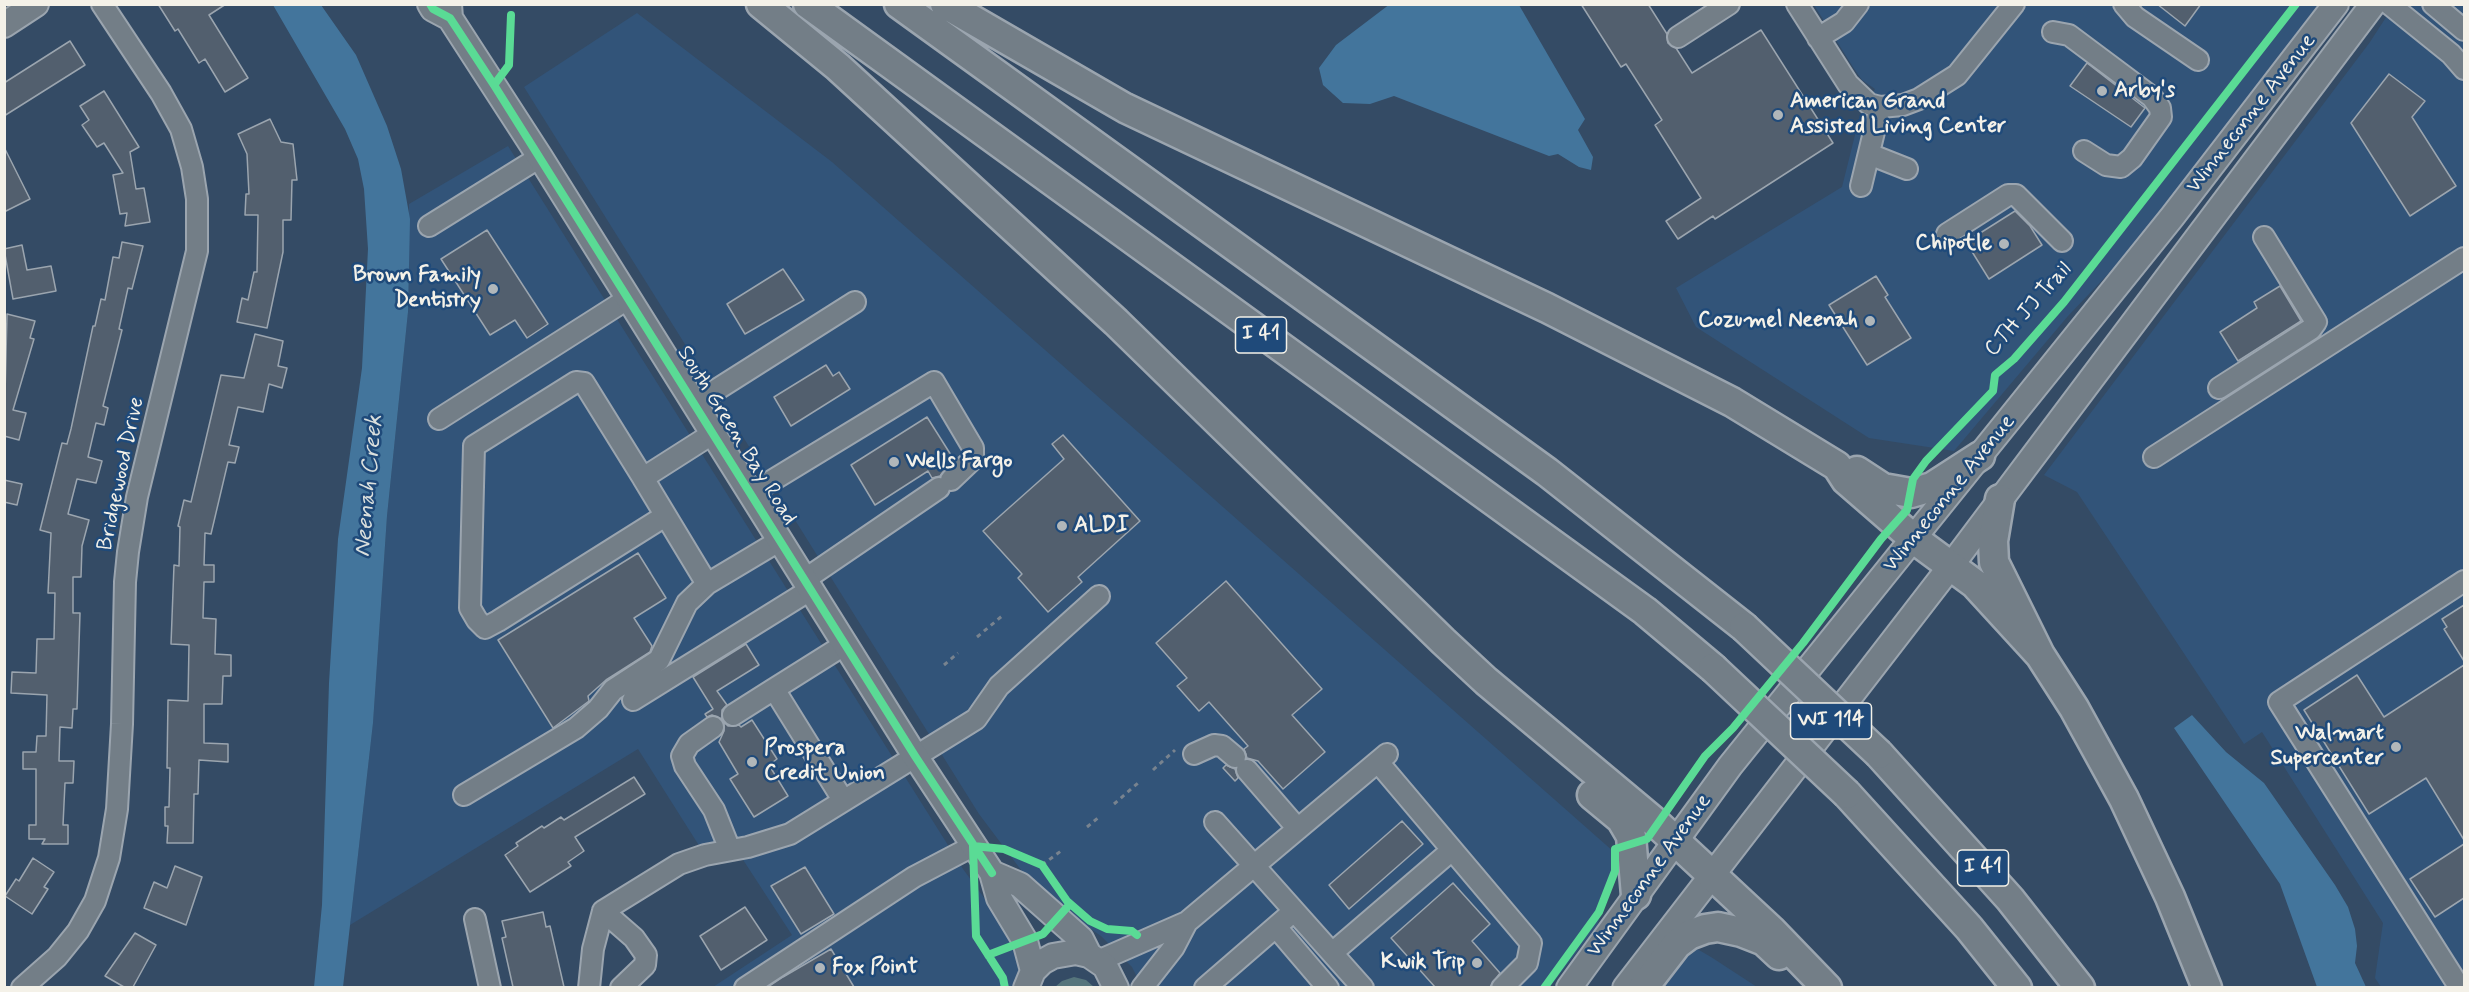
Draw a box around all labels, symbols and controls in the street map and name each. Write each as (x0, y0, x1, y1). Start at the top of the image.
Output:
street label: Winneconne Avenue (2181, 29, 2323, 199)
place label: Arby's (2114, 78, 2175, 104)
marker: Arby's (2095, 84, 2109, 98)
place label: American Grand Assisted Living Center (1790, 89, 2006, 140)
marker: American Grand Assisted Living Center (1771, 108, 1785, 122)
place label: Chipotle (1915, 231, 1992, 257)
marker: Chipotle (1997, 237, 2011, 251)
street label: CTH JJ Trail (1980, 257, 2078, 363)
place label: Brown Family Dentistry (353, 263, 481, 314)
marker: Brown Family Dentistry (486, 282, 500, 296)
place label: Cozumel Neenah (1698, 308, 1858, 334)
marker: Cozumel Neenah (1863, 314, 1877, 328)
road number: I 41 (1236, 317, 1286, 353)
street label: South Green Bay Road (670, 342, 802, 530)
street label: Bridgewood Drive (93, 395, 151, 553)
street label: Winneconne Avenue (1878, 410, 2022, 578)
water label: Neenah Creek (349, 414, 391, 558)
place label: Wells Fargo (906, 449, 1012, 475)
marker: Wells Fargo (887, 455, 901, 469)
place label: ALDI (1074, 513, 1129, 539)
marker: ALDI (1055, 519, 1069, 533)
road number: WI 114 (1790, 703, 1872, 739)
place label: Walmart Supercenter (2271, 721, 2384, 772)
place label: Prospera Credit Union (764, 736, 885, 788)
marker: Walmart Supercenter (2389, 740, 2403, 754)
marker: Prospera Credit Union (745, 755, 759, 769)
street label: Winneconne Avenue (1582, 789, 1718, 963)
road number: I 41 (1958, 850, 2008, 886)
place label: Kwik Trip (1381, 950, 1465, 976)
place label: Fox Point (832, 955, 918, 981)
marker: Kwik Trip (1470, 956, 1484, 970)
marker: Fox Point (813, 961, 827, 975)

